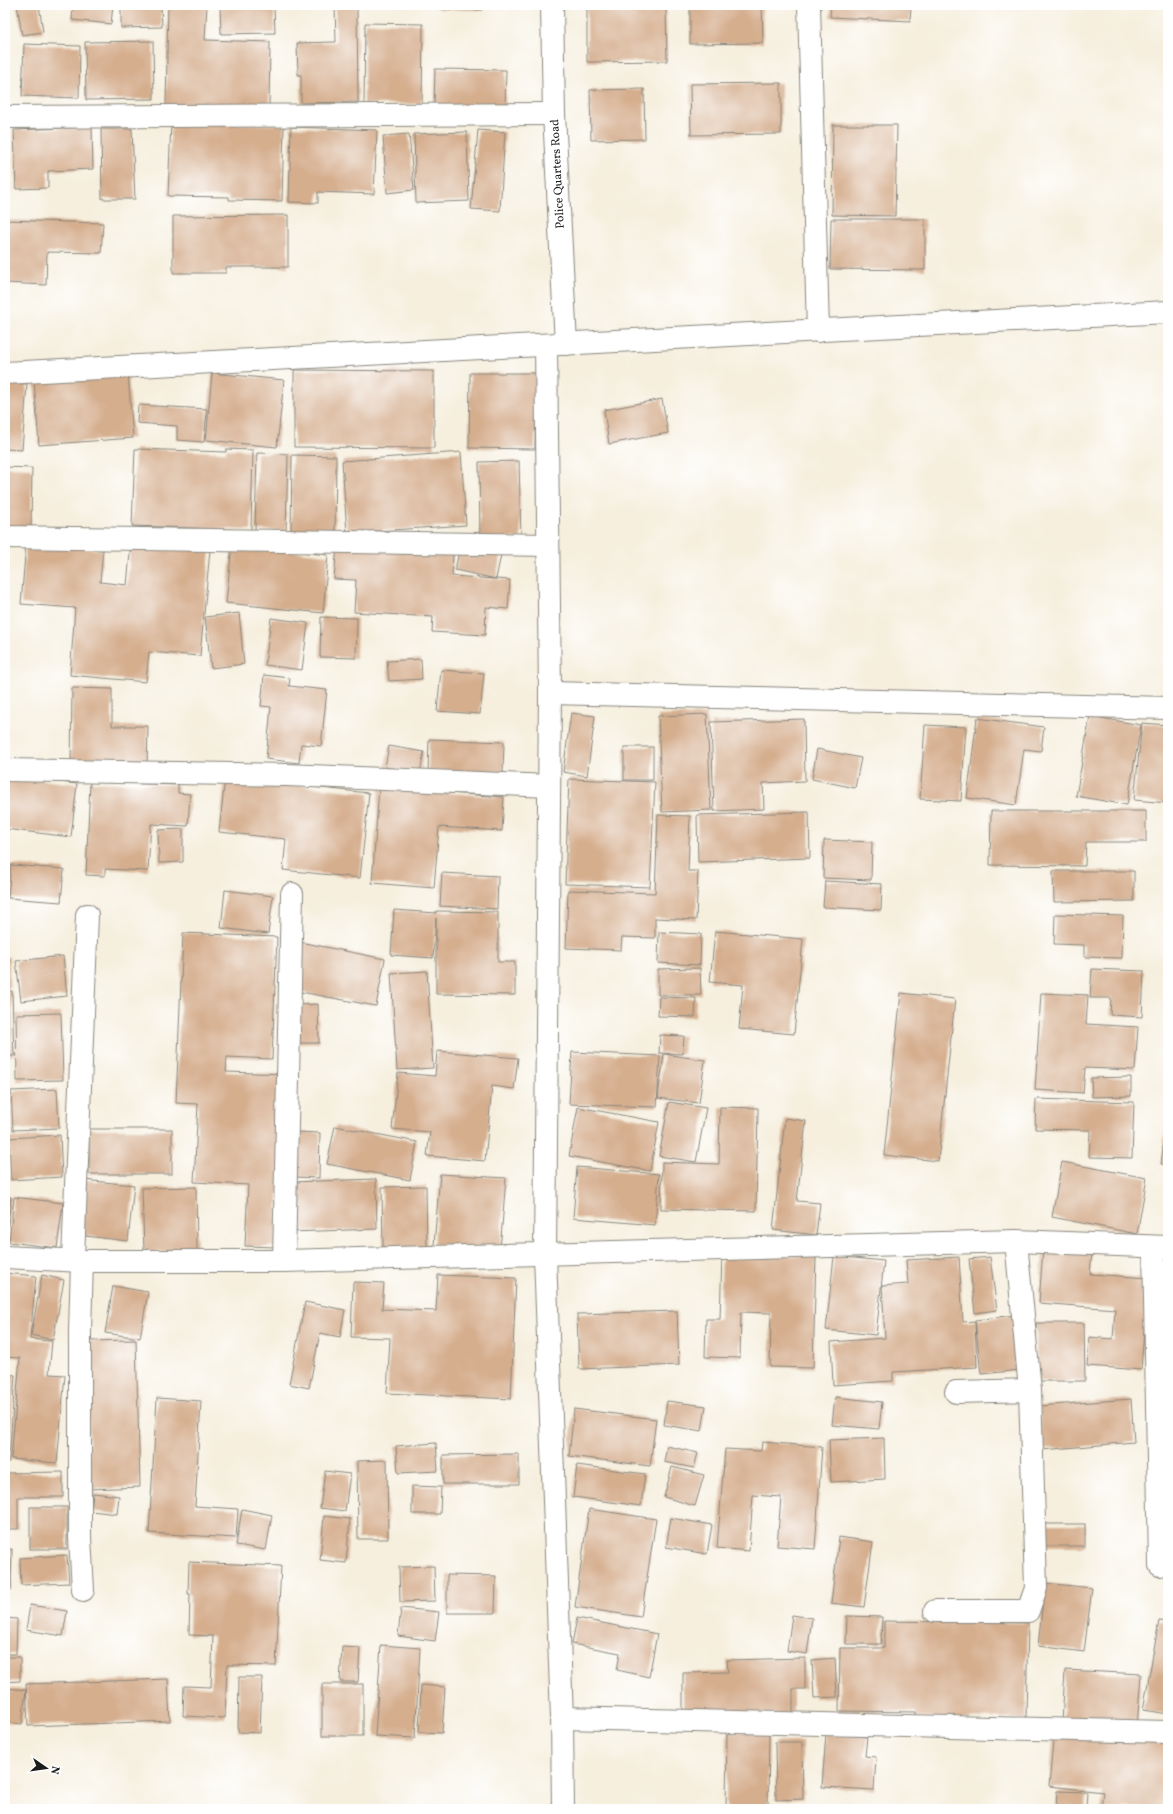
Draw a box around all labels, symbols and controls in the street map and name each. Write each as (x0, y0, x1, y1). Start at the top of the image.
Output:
street label: Police Quarters Road (547, 119, 569, 229)
north arrow (26, 1748, 66, 1788)
text: N (46, 1764, 62, 1775)

